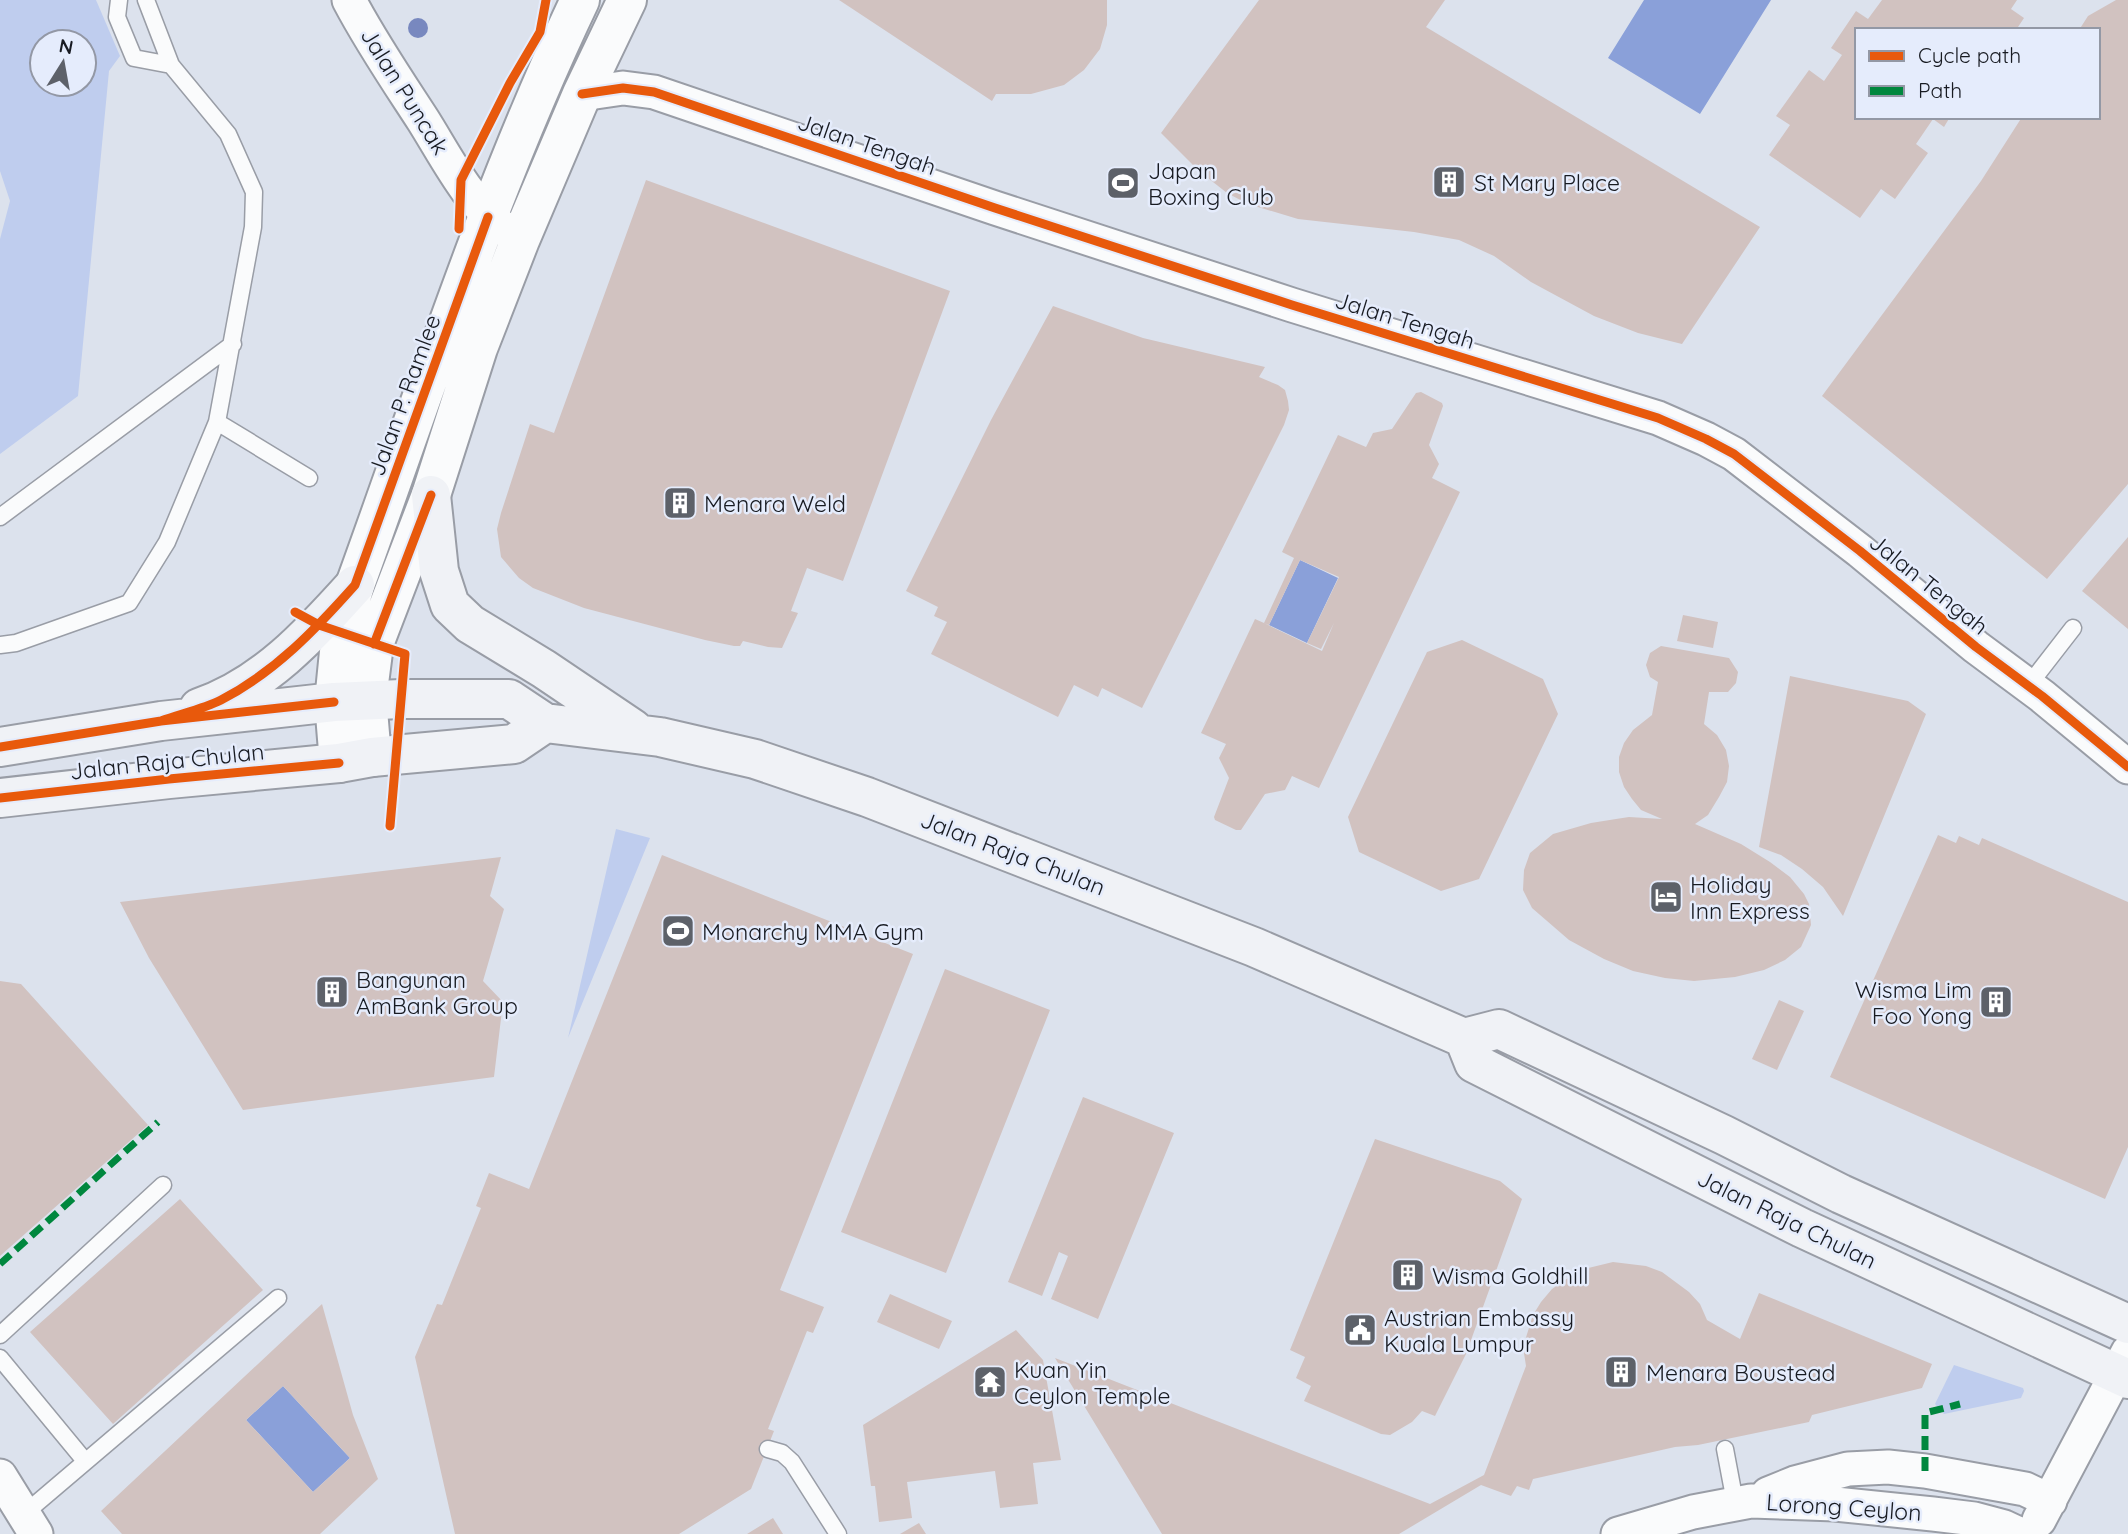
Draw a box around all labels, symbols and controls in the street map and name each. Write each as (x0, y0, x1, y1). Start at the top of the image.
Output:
street label: Jalan Puncak (355, 22, 455, 160)
north arrow (28, 28, 98, 98)
legend (1855, 28, 2100, 119)
text: N (57, 33, 75, 59)
text: Cycle path (1918, 42, 2021, 68)
text: Path (1918, 77, 1962, 103)
street label: Jalan Tengah (794, 107, 940, 181)
place label: Japan Boxing Club (1148, 156, 1274, 211)
building icon: St Mary Place (1430, 163, 1468, 201)
sports icon: Japan Boxing Club (1104, 164, 1142, 202)
place label: St Mary Place (1474, 168, 1620, 197)
street label: Jalan Tengah (1332, 285, 1478, 355)
street label: Jalan P. Ramlee (361, 311, 447, 479)
building icon: Menara Weld (661, 484, 699, 522)
place label: Menara Weld (704, 489, 846, 518)
street label: Jalan Tengah (1864, 527, 1994, 641)
street label: Jalan Raja Chulan (68, 736, 266, 786)
street label: Jalan Raja Chulan (917, 804, 1109, 902)
place label: Holiday Inn Express (1690, 870, 1810, 925)
hotel icon: Holiday Inn Express (1647, 878, 1685, 916)
sports icon: Monarchy MMA Gym (659, 912, 697, 950)
place label: Monarchy MMA Gym (702, 917, 924, 946)
place label: Bangunan AmBank Group (356, 965, 518, 1020)
building icon: Bangunan AmBank Group (313, 973, 351, 1011)
place label: Wisma Lim Foo Yong (1855, 975, 1972, 1030)
building icon: Wisma Lim Foo Yong (1977, 983, 2015, 1021)
street label: Jalan Raja Chulan (1693, 1163, 1881, 1275)
building icon: Wisma Goldhill (1389, 1256, 1427, 1294)
place label: Wisma Goldhill (1432, 1261, 1589, 1290)
place label: Austrian Embassy Kuala Lumpur (1384, 1303, 1574, 1358)
public building icon: Austrian Embassy Kuala Lumpur (1341, 1311, 1379, 1349)
building icon: Menara Boustead (1602, 1353, 1640, 1391)
place label: Kuan Yin Ceylon Temple (1014, 1355, 1171, 1410)
place label: Menara Boustead (1646, 1358, 1835, 1387)
temple icon: Kuan Yin Ceylon Temple (971, 1363, 1009, 1401)
street label: Lorong Ceylon (1765, 1487, 1923, 1527)

